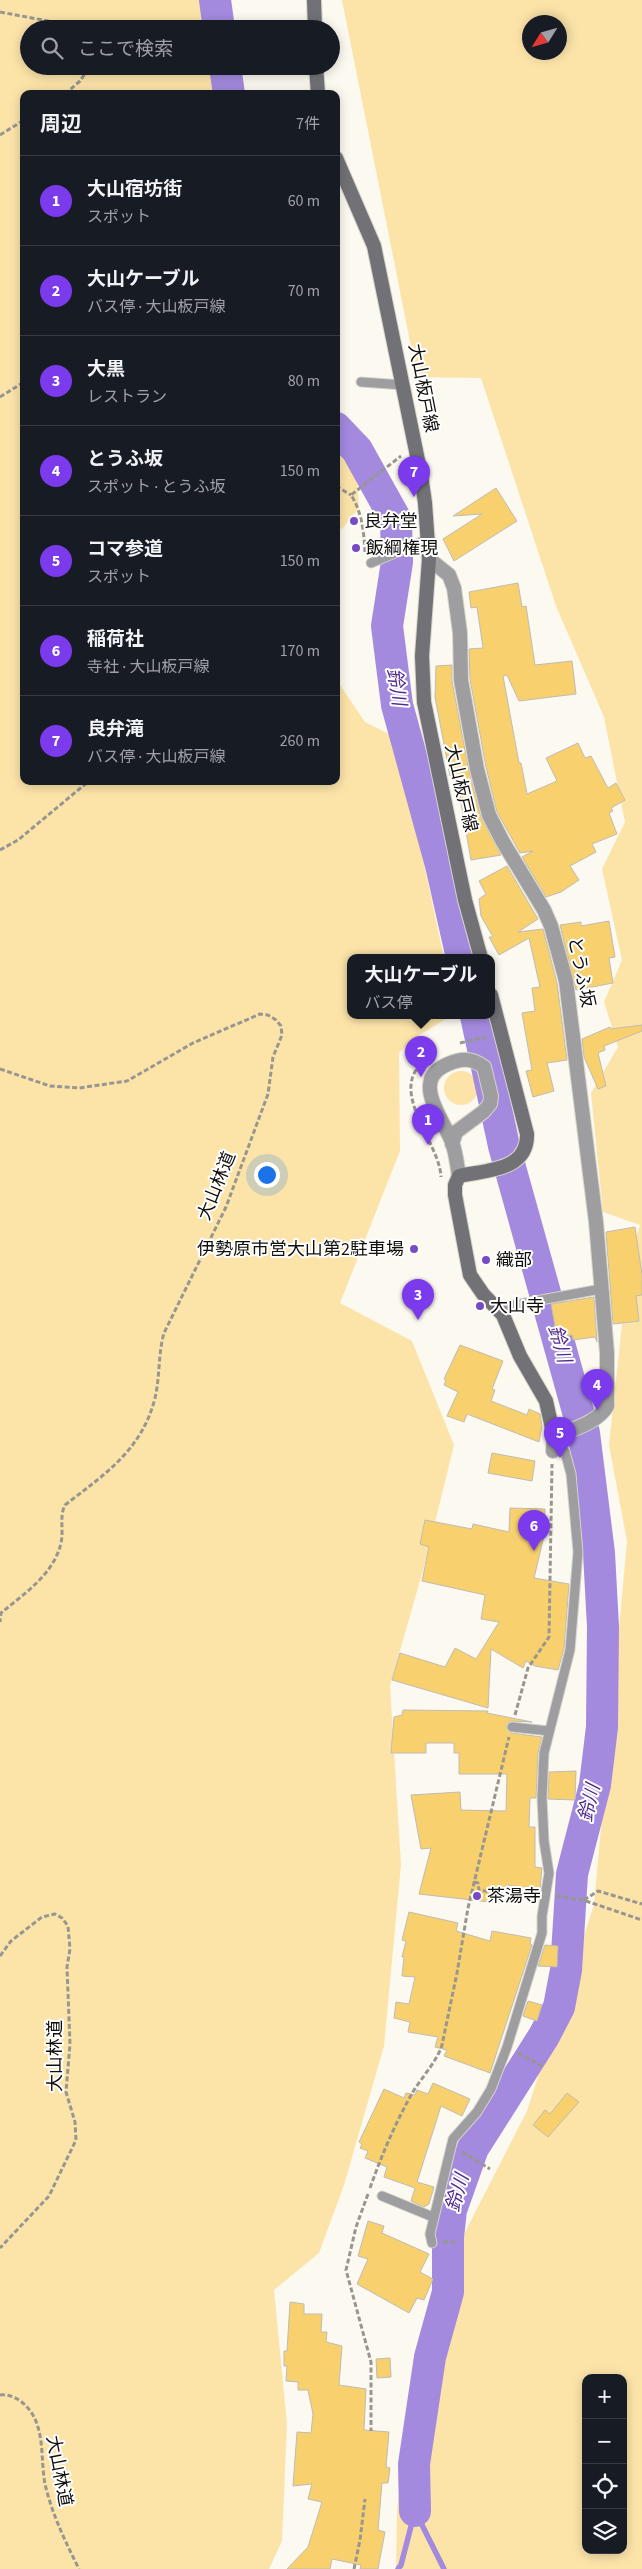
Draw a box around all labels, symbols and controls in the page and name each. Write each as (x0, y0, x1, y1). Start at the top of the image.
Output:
north arrow (522, 15, 567, 60)
search box (20, 20, 340, 75)
icon: search (38, 34, 66, 62)
text: ここで検索 (78, 36, 173, 63)
text: 周辺 (40, 109, 82, 139)
text: 7件 (296, 113, 320, 135)
text: 大山宿坊街 (87, 176, 182, 203)
text: 1 (52, 190, 60, 212)
text: 60 m (288, 190, 320, 212)
text: スポット (87, 206, 151, 228)
text: 大山ケーブル (87, 266, 200, 293)
text: 2 (52, 280, 60, 302)
text: 70 m (288, 280, 320, 302)
text: バス停 · 大山板戸線 (87, 296, 225, 318)
street label: 大山板戸線 (402, 341, 444, 435)
text: 大黒 (87, 356, 125, 383)
text: 3 (52, 370, 60, 392)
text: 80 m (288, 370, 320, 392)
text: レストラン (87, 386, 167, 408)
text: とうふ坂 (87, 446, 163, 473)
pin: 7 (398, 456, 430, 497)
text: 4 (52, 460, 60, 482)
text: 150 m (280, 460, 320, 482)
text: スポット · とうふ坂 (87, 476, 225, 498)
place label: 良弁堂 (364, 509, 418, 534)
marker: 良弁堂 (348, 515, 360, 527)
text: コマ参道 (87, 536, 163, 563)
place label: 飯綱権現 (366, 536, 438, 561)
marker: 飯綱権現 (350, 542, 362, 554)
text: 5 (52, 550, 60, 572)
text: 150 m (280, 550, 320, 572)
text: スポット (87, 566, 151, 588)
text: 稲荷社 (87, 626, 144, 653)
text: 6 (52, 640, 60, 662)
text: 170 m (280, 640, 320, 662)
text: 寺社 · 大山板戸線 (87, 656, 209, 678)
water label: 鈴川 (380, 666, 413, 710)
text: 良弁滝 (87, 716, 144, 743)
text: 7 (52, 730, 60, 752)
text: 260 m (280, 730, 320, 752)
street label: 大山板戸線 (439, 741, 483, 835)
text: バス停 · 大山板戸線 (87, 746, 225, 768)
street label: とうふ坂 (561, 934, 601, 1010)
popup (347, 954, 495, 1019)
text: 大山ケーブル (365, 962, 477, 989)
text: バス停 (365, 992, 413, 1014)
pin: 2 (405, 1036, 437, 1077)
pin: 1 (412, 1104, 444, 1145)
street label: 大山林道 (192, 1148, 242, 1224)
your location (254, 1162, 280, 1188)
place label: 伊勢原市営大山第2駐車場 (197, 1237, 404, 1262)
marker: 伊勢原市営大山第2駐車場 (408, 1243, 420, 1255)
place label: 織部 (496, 1248, 532, 1273)
marker: 織部 (480, 1254, 492, 1266)
pin: 3 (402, 1279, 434, 1320)
place label: 大山寺 (490, 1294, 544, 1319)
marker: 大山寺 (474, 1300, 486, 1312)
water label: 鈴川 (541, 1322, 578, 1368)
pin: 4 (581, 1369, 613, 1410)
pin: 5 (544, 1417, 576, 1458)
pin: 6 (518, 1510, 550, 1551)
water label: 鈴川 (573, 1780, 608, 1825)
place label: 茶湯寺 (487, 1884, 541, 1909)
marker: 茶湯寺 (471, 1890, 483, 1902)
street label: 大山林道 (43, 2020, 68, 2092)
water label: 鈴川 (440, 2169, 477, 2215)
map controls (582, 2374, 627, 2554)
button: + (582, 2374, 627, 2419)
button: − (582, 2419, 627, 2464)
street label: 大山林道 (40, 2433, 78, 2509)
button: locate (582, 2464, 627, 2509)
button: layers (582, 2509, 627, 2554)

